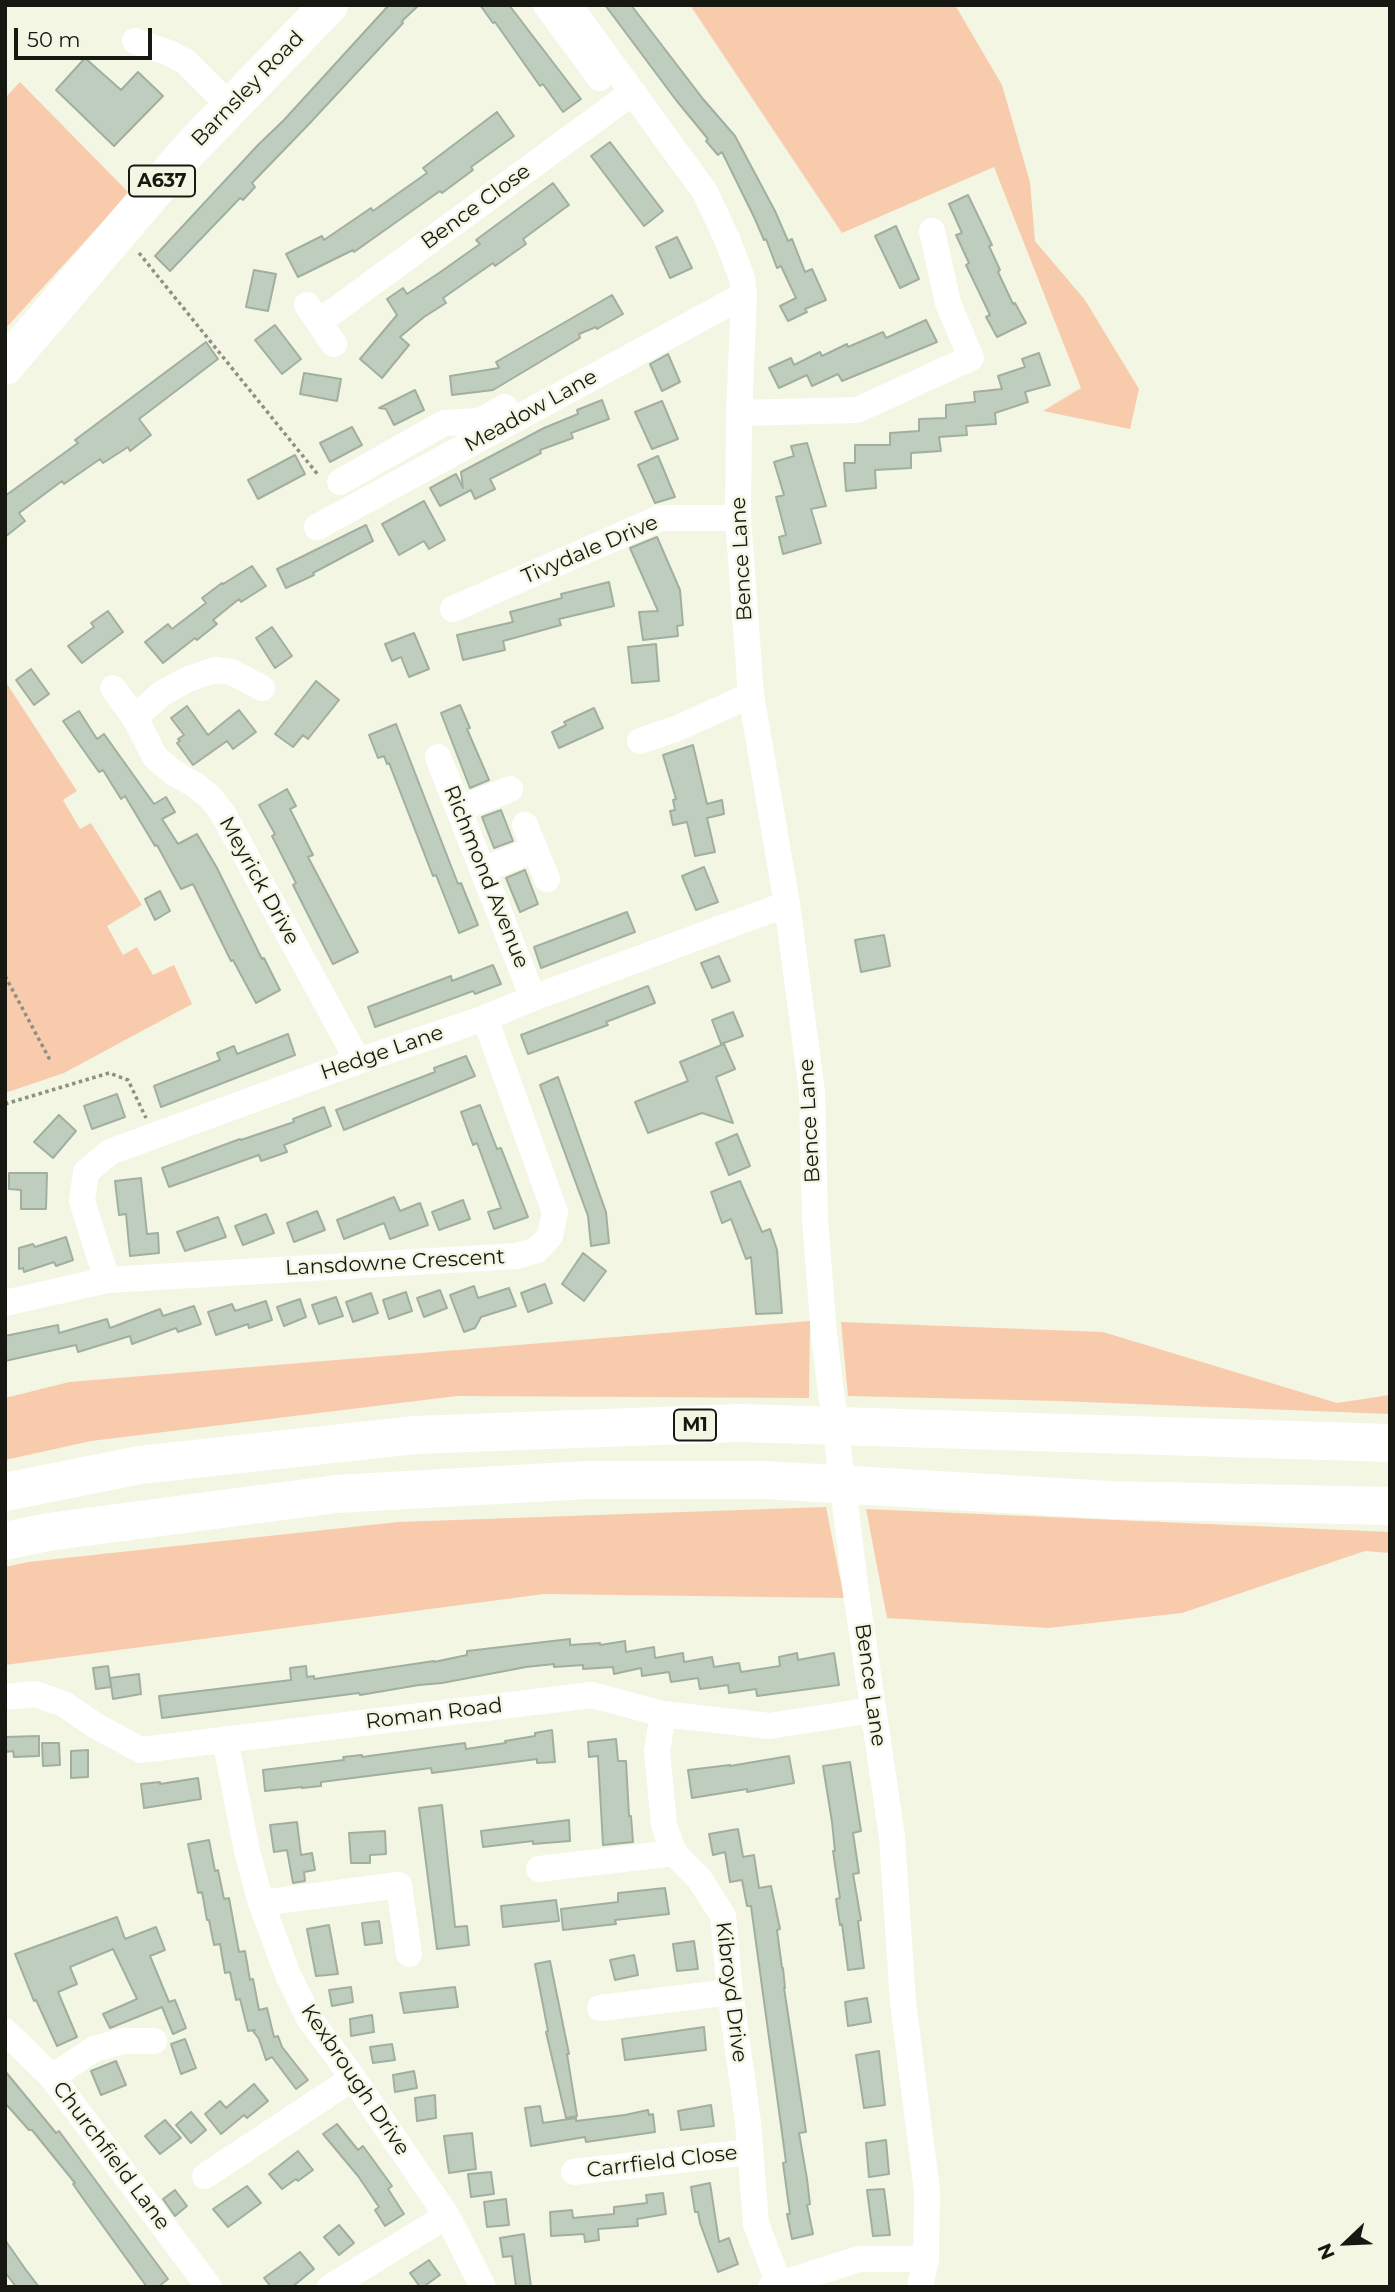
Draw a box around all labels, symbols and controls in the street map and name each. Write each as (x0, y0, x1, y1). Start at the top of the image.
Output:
scale bar (18, 14, 156, 58)
street label: Barnsley Road (187, 26, 309, 152)
text: 50 m (27, 27, 81, 52)
street label: Bence Close (416, 159, 536, 255)
road number: A637 (129, 166, 195, 196)
street label: Meadow Lane (460, 364, 602, 458)
street label: Bence Lane (726, 496, 758, 622)
street label: Tivydale Drive (518, 510, 662, 590)
street label: Richmond Avenue (438, 782, 534, 972)
street label: Meyrick Drive (213, 813, 305, 949)
street label: Hedge Lane (317, 1020, 447, 1086)
street label: Bence Lane (794, 1058, 826, 1184)
street label: Lansdowne Crescent (284, 1245, 506, 1281)
road number: M1 (674, 1410, 716, 1441)
street label: Bence Lane (849, 1622, 891, 1748)
street label: Roman Road (364, 1693, 504, 1735)
street label: Kibroyd Drive (710, 1920, 752, 2064)
street label: Kexbrough Drive (295, 2000, 415, 2160)
street label: Churchfield Lane (47, 2077, 175, 2235)
street label: Carrfield Close (585, 2140, 739, 2184)
north arrow (1311, 2208, 1381, 2278)
text: N (1313, 2240, 1340, 2263)

